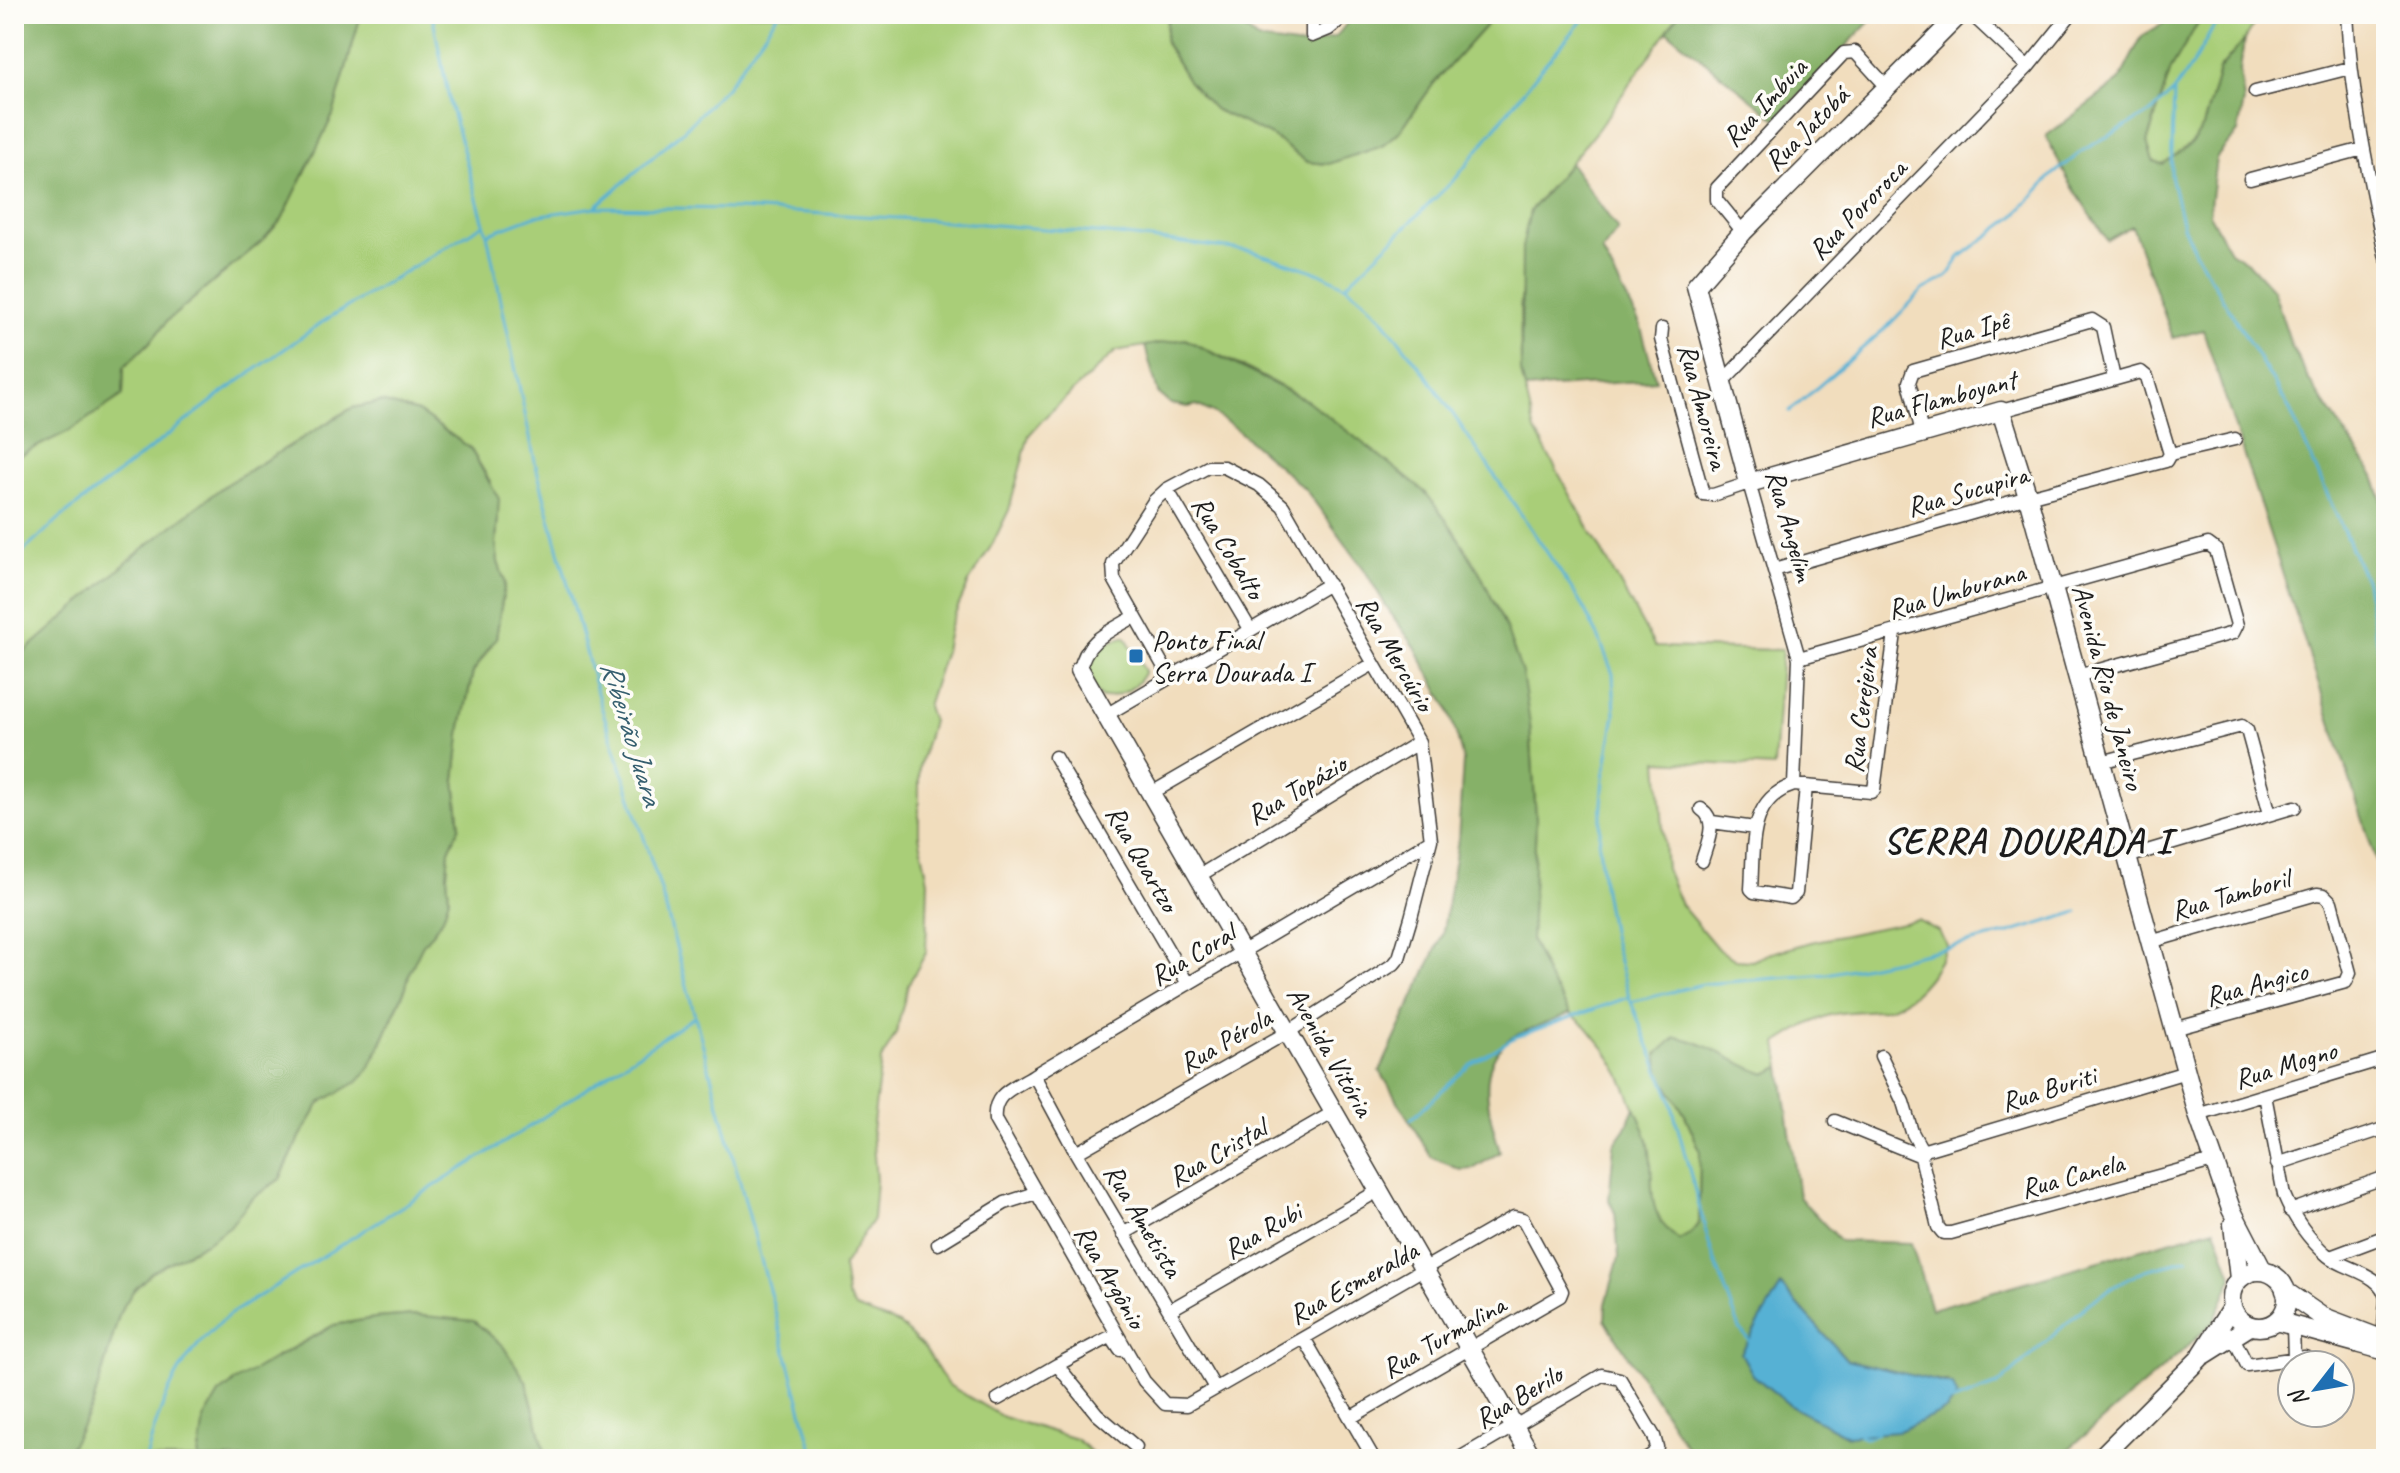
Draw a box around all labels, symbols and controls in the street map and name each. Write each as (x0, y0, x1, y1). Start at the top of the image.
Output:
street label: Rua Imbuia (1715, 49, 1815, 154)
street label: Rua Jatobá (1756, 76, 1858, 178)
street label: Rua Pororoca (1801, 150, 1916, 267)
street label: Rua Ipê (1932, 302, 2015, 356)
street label: Rua Amoreira (1670, 340, 1738, 475)
street label: Rua Flamboyant (1863, 361, 2023, 435)
street label: Rua Sucupira (1903, 456, 2034, 524)
street label: Rua Angelim (1758, 466, 1824, 587)
street label: Rua Cobalto (1184, 489, 1275, 608)
street label: Rua Umburana (1883, 554, 2031, 627)
street label: Avenida Rio de Janeiro (2064, 581, 2153, 795)
street label: Rua Mercúrio (1349, 589, 1444, 720)
place label: Ponto Final Serra Dourada I (1152, 623, 1316, 690)
street label: Rua Cerejeira (1835, 643, 1886, 775)
marker: Ponto Final Serra Dourada I (1127, 647, 1145, 665)
water label: Ribeirão Juara (592, 657, 673, 812)
street label: Rua Topázio (1240, 745, 1355, 833)
street label: Rua Quartzo (1098, 799, 1189, 920)
district label: SERRA DOURADA I (1884, 818, 2179, 864)
street label: Rua Tamboril (2167, 859, 2299, 928)
street label: Rua Coral (1143, 913, 1246, 993)
street label: Rua Angico (2201, 953, 2313, 1014)
street label: Avenida Vitória (1279, 980, 1383, 1124)
street label: Rua Pérola (1173, 999, 1279, 1081)
street label: Rua Mogno (2230, 1032, 2343, 1097)
street label: Rua Buriti (1997, 1056, 2103, 1119)
street label: Rua Cristal (1162, 1108, 1277, 1194)
street label: Rua Canela (2017, 1145, 2129, 1206)
street label: Rua Ametista (1096, 1157, 1192, 1285)
street label: Rua Rubi (1217, 1192, 1311, 1267)
street label: Rua Argônio (1067, 1218, 1156, 1337)
street label: Rua Esmeralda (1282, 1232, 1426, 1332)
street label: Rua Turmalina (1375, 1286, 1514, 1386)
north arrow (2276, 1349, 2356, 1429)
street label: Rua Berilo (1468, 1355, 1571, 1436)
text: N (2282, 1383, 2315, 1412)

